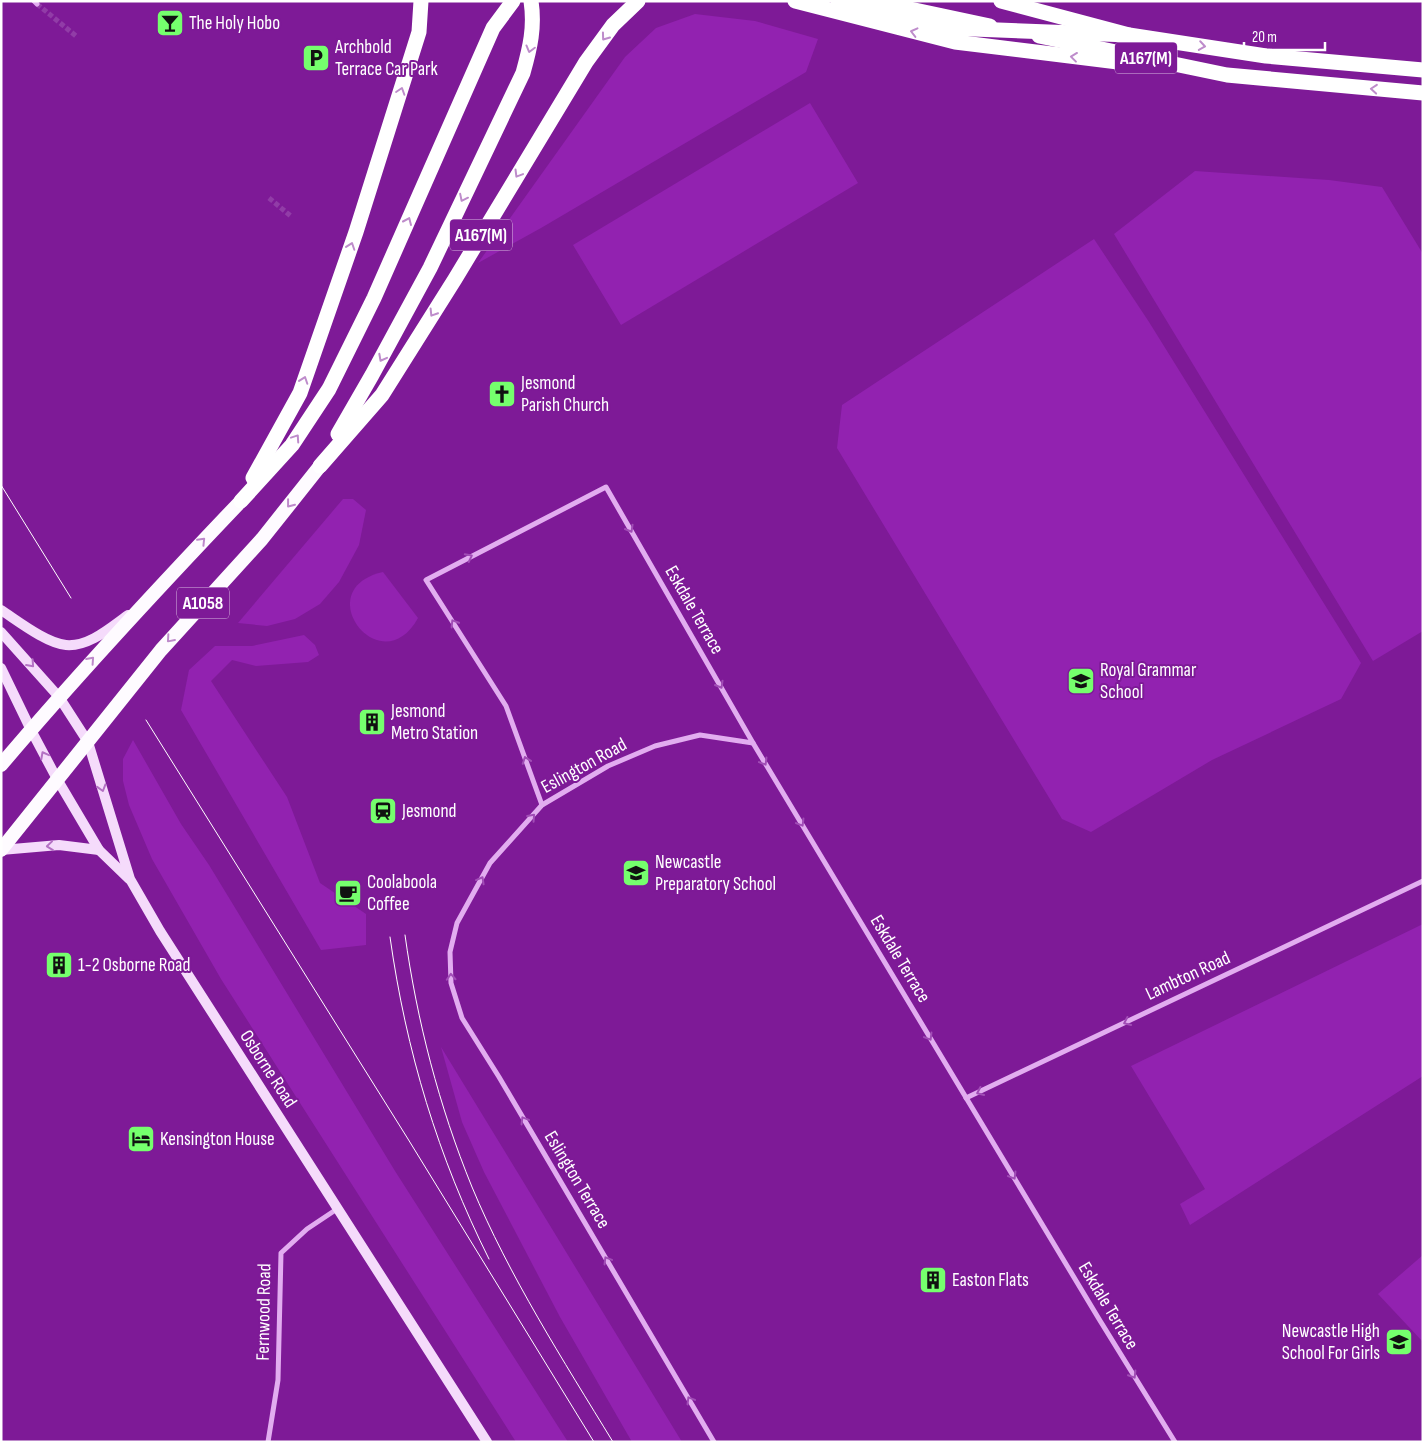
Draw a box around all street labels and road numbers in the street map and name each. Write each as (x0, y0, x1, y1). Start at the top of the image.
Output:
road number: A167(M) (1115, 42, 1177, 74)
road number: A167(M) (450, 220, 512, 250)
street label: Eskdale Terrace (659, 562, 729, 658)
road number: A1058 (177, 588, 229, 618)
street label: Eslington Road (537, 733, 631, 799)
street label: Eskdale Terrace (865, 911, 935, 1007)
street label: Lambton Road (1142, 946, 1234, 1006)
street label: Osborne Road (234, 1026, 302, 1112)
street label: Eslington Terrace (539, 1127, 615, 1233)
street label: Eskdale Terrace (1073, 1258, 1143, 1354)
street label: Fernwood Road (252, 1263, 276, 1361)

